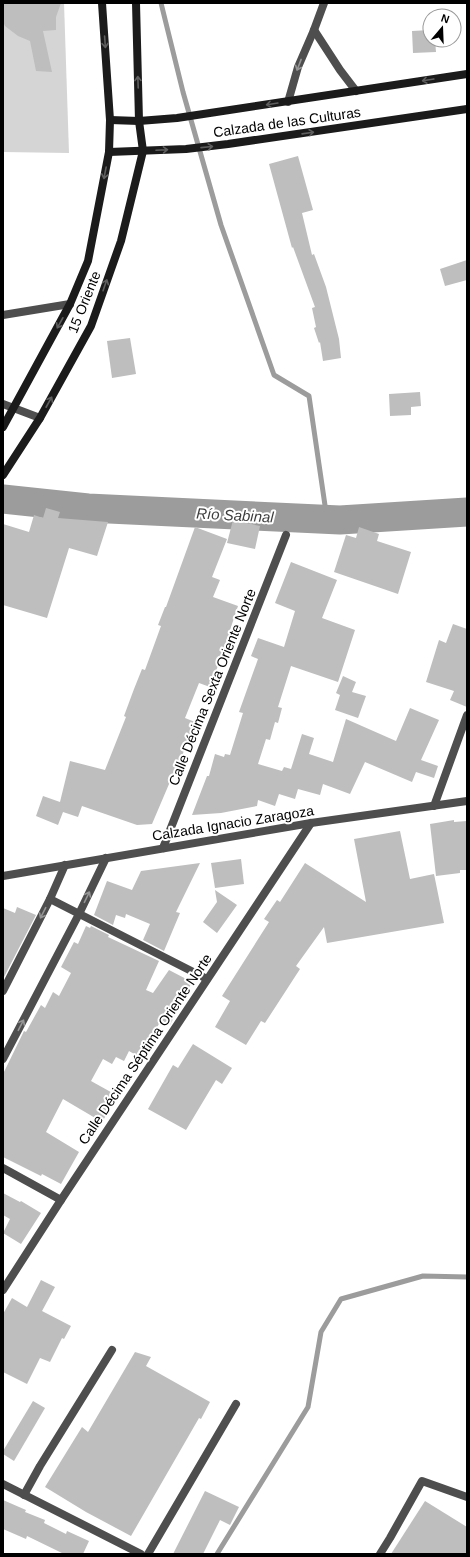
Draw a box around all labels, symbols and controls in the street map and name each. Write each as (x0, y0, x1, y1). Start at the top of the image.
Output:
north arrow (422, 8, 462, 48)
text: N (440, 12, 451, 26)
one-way arrow (102, 35, 109, 48)
one-way arrow (295, 59, 303, 71)
one-way arrow (134, 76, 142, 89)
one-way arrow (422, 76, 435, 84)
one-way arrow (266, 100, 279, 108)
street label: Calzada de las Culturas (212, 104, 362, 140)
one-way arrow (301, 129, 314, 137)
one-way arrow (200, 143, 213, 150)
one-way arrow (155, 146, 168, 154)
one-way arrow (101, 166, 109, 179)
street label: 15 Oriente (64, 269, 104, 335)
one-way arrow (102, 280, 110, 292)
one-way arrow (56, 317, 63, 329)
one-way arrow (46, 396, 54, 408)
water label: Río Sabinal (196, 504, 275, 526)
street label: Calle Décima Sexta Oriente Norte (165, 586, 259, 788)
street label: Calzada Ignacio Zaragoza (151, 802, 315, 844)
one-way arrow (84, 891, 91, 903)
one-way arrow (39, 907, 46, 919)
street label: Calle Décima Séptima Oriente Norte (75, 950, 215, 1147)
one-way arrow (18, 1019, 25, 1031)

